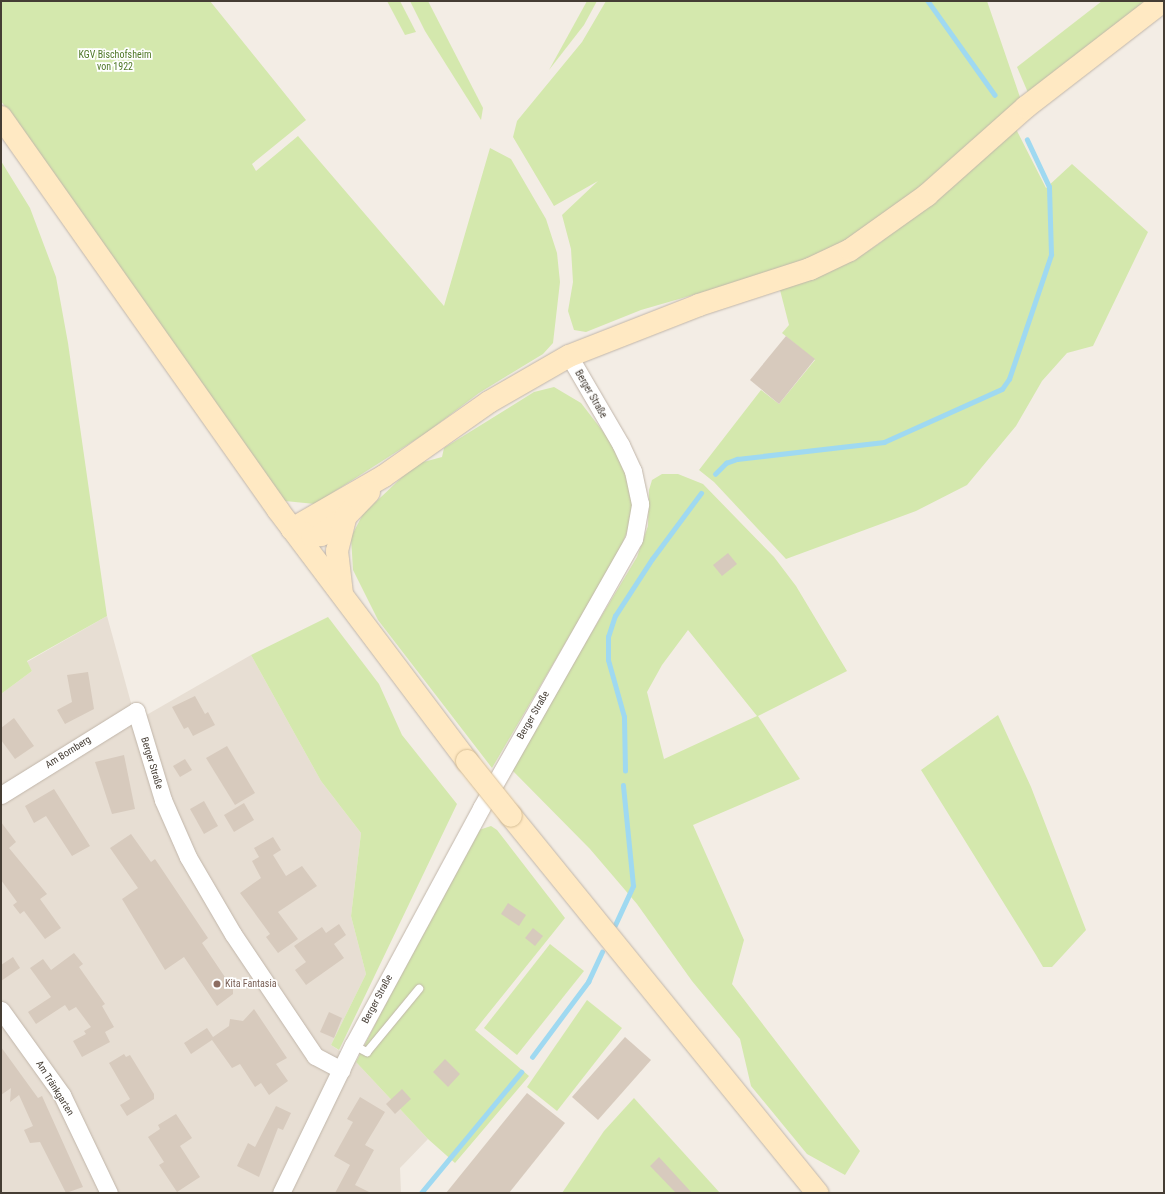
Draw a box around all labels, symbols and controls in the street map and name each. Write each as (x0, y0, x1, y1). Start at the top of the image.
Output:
park label: KGV Bischofsheim von 1922 (79, 48, 151, 72)
street label: Berger Straße (572, 368, 610, 420)
street label: Berger Straße (514, 689, 552, 741)
street label: Am Bornberg (43, 733, 93, 771)
street label: Berger Straße (138, 736, 166, 790)
street label: Berger Straße (359, 972, 395, 1026)
place label: Kita Fantasia (225, 978, 276, 990)
marker: Kita Fantasia (212, 979, 222, 989)
street label: Am Tränkgarten (33, 1058, 77, 1118)

